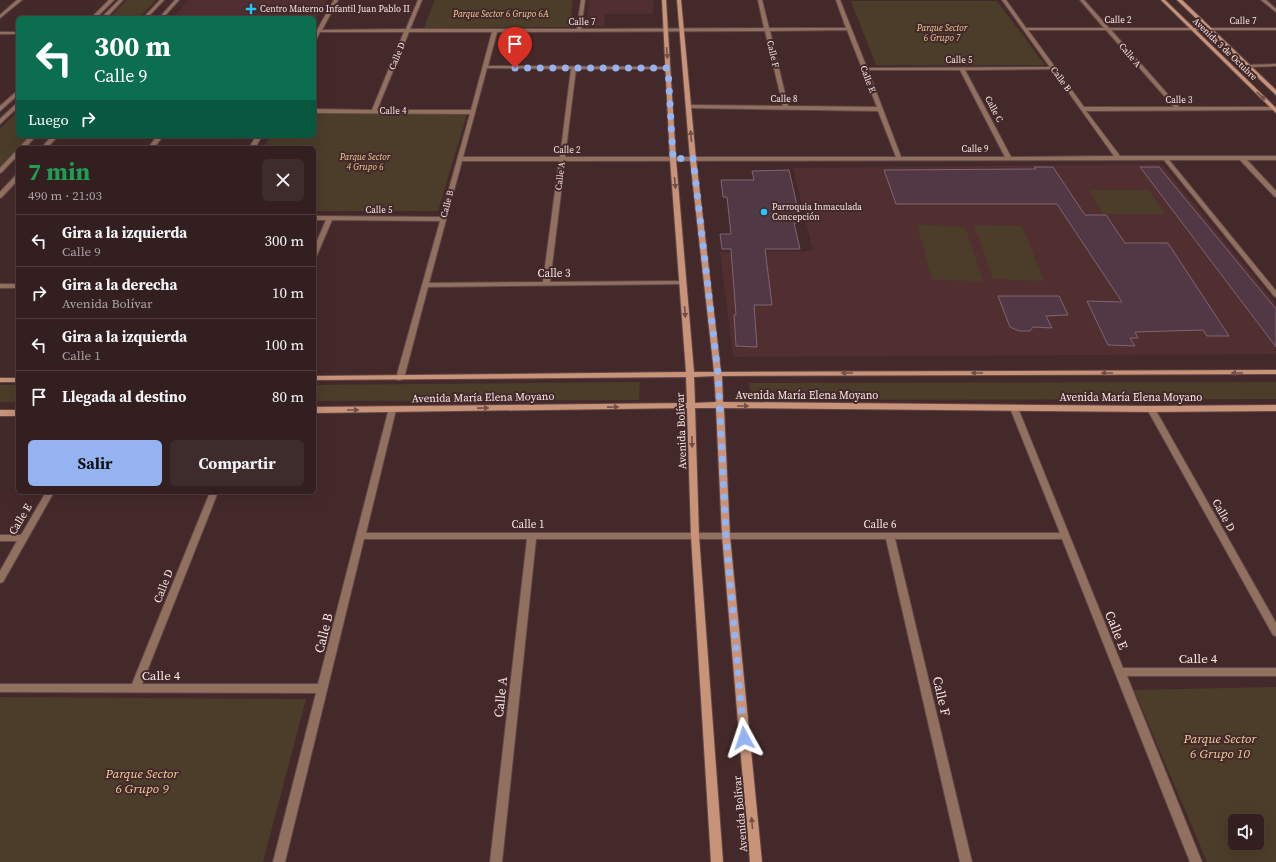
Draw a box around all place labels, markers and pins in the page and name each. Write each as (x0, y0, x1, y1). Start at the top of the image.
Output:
marker: Centro Materno Infantil Juan Pablo II (245, 3, 257, 15)
place label: Centro Materno Infantil Juan Pablo II (260, 3, 410, 15)
pin (498, 27, 532, 68)
place label: Parroquia Inmaculada Concepción (772, 201, 862, 223)
marker: Parroquia Inmaculada Concepción (759, 207, 769, 217)

